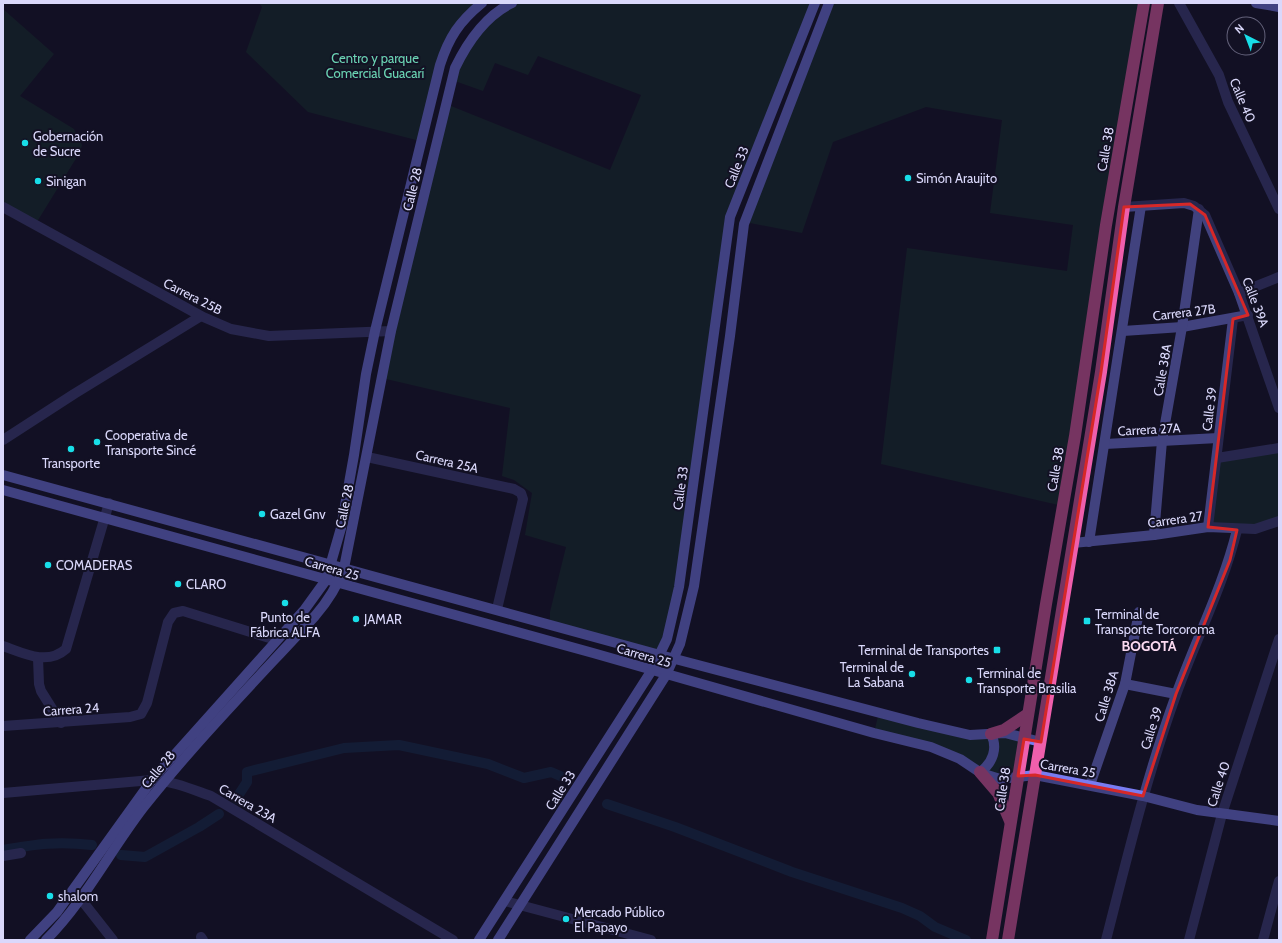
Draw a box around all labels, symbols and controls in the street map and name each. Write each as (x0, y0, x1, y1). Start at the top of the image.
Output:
north arrow (1226, 16, 1266, 56)
text: N (1232, 21, 1247, 36)
park label: Centro y parque Comercial Guacarí (326, 50, 425, 81)
street label: Calle 40 (1227, 75, 1259, 125)
street label: Calle 38 (1093, 125, 1117, 172)
place label: Gobernación de Sucre (33, 128, 103, 159)
marker: Gobernación de Sucre (20, 138, 30, 148)
street label: Calle 33 (720, 144, 752, 190)
street label: Calle 28 (399, 165, 425, 213)
place label: Simón Araujito (916, 170, 997, 187)
place label: Sinigan (46, 173, 86, 189)
marker: Simón Araujito (903, 173, 913, 183)
marker: Sinigan (33, 176, 43, 186)
street label: Carrera 25B (161, 274, 225, 318)
street label: Calle 39A (1239, 275, 1273, 329)
street label: Carrera 27B (1152, 300, 1217, 324)
street label: Calle 38A (1150, 343, 1174, 397)
street label: Calle 39 (1198, 386, 1220, 432)
street label: Carrera 27A (1117, 419, 1181, 439)
place label: Cooperativa de Transporte Sincé (105, 427, 196, 458)
marker: Cooperativa de Transporte Sincé (92, 437, 102, 447)
marker: Transporte (66, 444, 76, 454)
street label: Calle 38 (1043, 445, 1067, 492)
street label: Carrera 25A (414, 446, 480, 476)
place label: Transporte (42, 455, 100, 471)
street label: Calle 33 (669, 465, 691, 511)
street label: Calle 28 (332, 482, 356, 529)
place label: Gazel Gnv (270, 506, 326, 522)
street label: Carrera 27 (1146, 507, 1204, 531)
marker: Gazel Gnv (257, 509, 267, 519)
street label: Carrera 25 (303, 553, 361, 583)
place label: COMADERAS (56, 557, 133, 573)
marker: COMADERAS (43, 560, 53, 570)
place label: CLARO (186, 576, 226, 592)
marker: CLARO (173, 579, 183, 589)
marker: Punto de Fábrica ALFA (280, 598, 290, 608)
place label: Terminal de Transporte Torcoroma (1095, 606, 1216, 637)
place label: Punto de Fábrica ALFA (250, 609, 320, 640)
place label: JAMAR (363, 611, 402, 627)
marker: JAMAR (351, 614, 361, 624)
marker: Terminal de Transporte Torcoroma (1082, 616, 1092, 626)
district label: BOGOTÁ (1122, 637, 1177, 655)
street label: Carrera 25 (615, 640, 673, 670)
place label: Terminal de Transportes (858, 642, 990, 658)
marker: Terminal de Transportes (992, 645, 1002, 655)
place label: Terminal de La Sabana (840, 659, 905, 690)
place label: Terminal de Transporte Brasilia (977, 665, 1077, 696)
street label: Calle 38A (1091, 668, 1121, 724)
marker: Terminal de La Sabana (907, 669, 917, 679)
marker: Terminal de Transporte Brasilia (964, 675, 974, 685)
street label: Carrera 24 (42, 699, 100, 719)
street label: Calle 39 (1137, 704, 1165, 752)
street label: Calle 28 (138, 747, 179, 791)
street label: Carrera 25 (1039, 755, 1097, 781)
street label: Calle 40 (1203, 759, 1233, 809)
street label: Calle 38 (991, 765, 1013, 812)
street label: Calle 33 (542, 767, 578, 813)
street label: Carrera 23A (216, 780, 280, 826)
place label: shalom (58, 888, 98, 904)
marker: shalom (45, 891, 55, 901)
place label: Mercado Público El Papayo (574, 904, 665, 935)
marker: Mercado Público El Papayo (561, 914, 571, 924)

